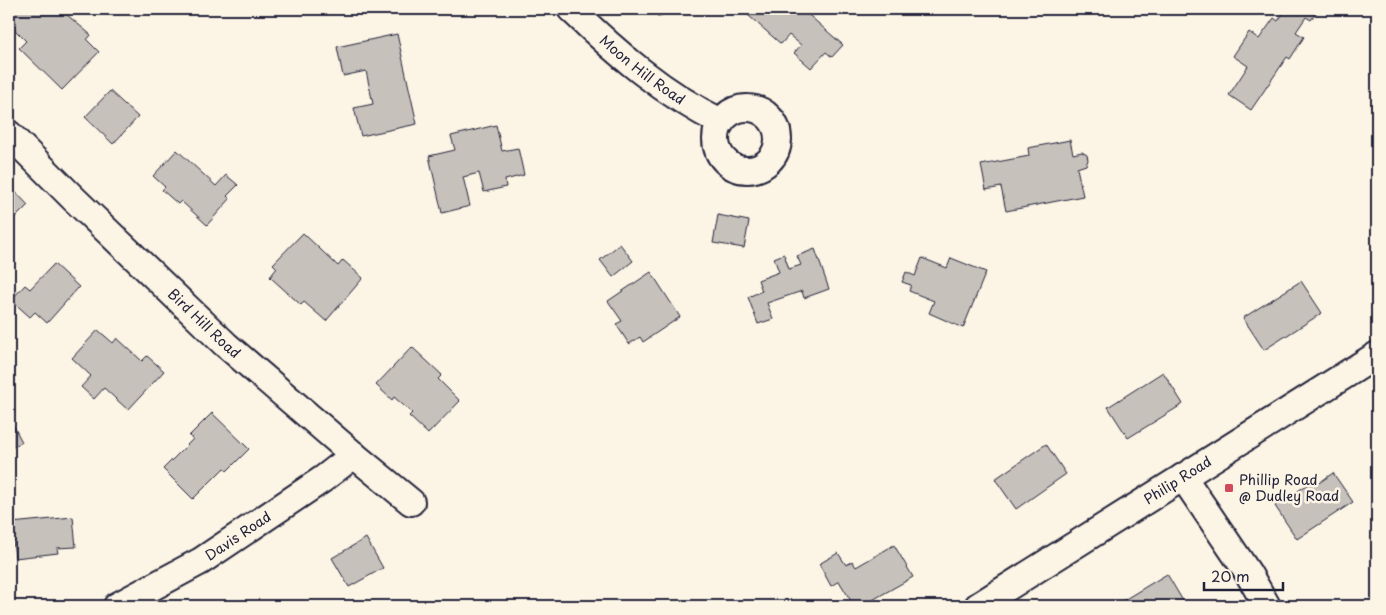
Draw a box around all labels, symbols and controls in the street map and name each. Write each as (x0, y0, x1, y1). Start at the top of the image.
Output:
street label: Moon Hill Road (595, 30, 689, 110)
street label: Bird Hill Road (163, 283, 245, 363)
street label: Philip Road (1140, 451, 1215, 509)
place label: Phillip Road @ Dudley Road (1239, 469, 1339, 506)
marker: Phillip Road @ Dudley Road (1223, 482, 1235, 494)
street label: Davis Road (201, 506, 275, 565)
scale bar (1204, 560, 1282, 592)
text: 20 m (1211, 564, 1250, 587)

